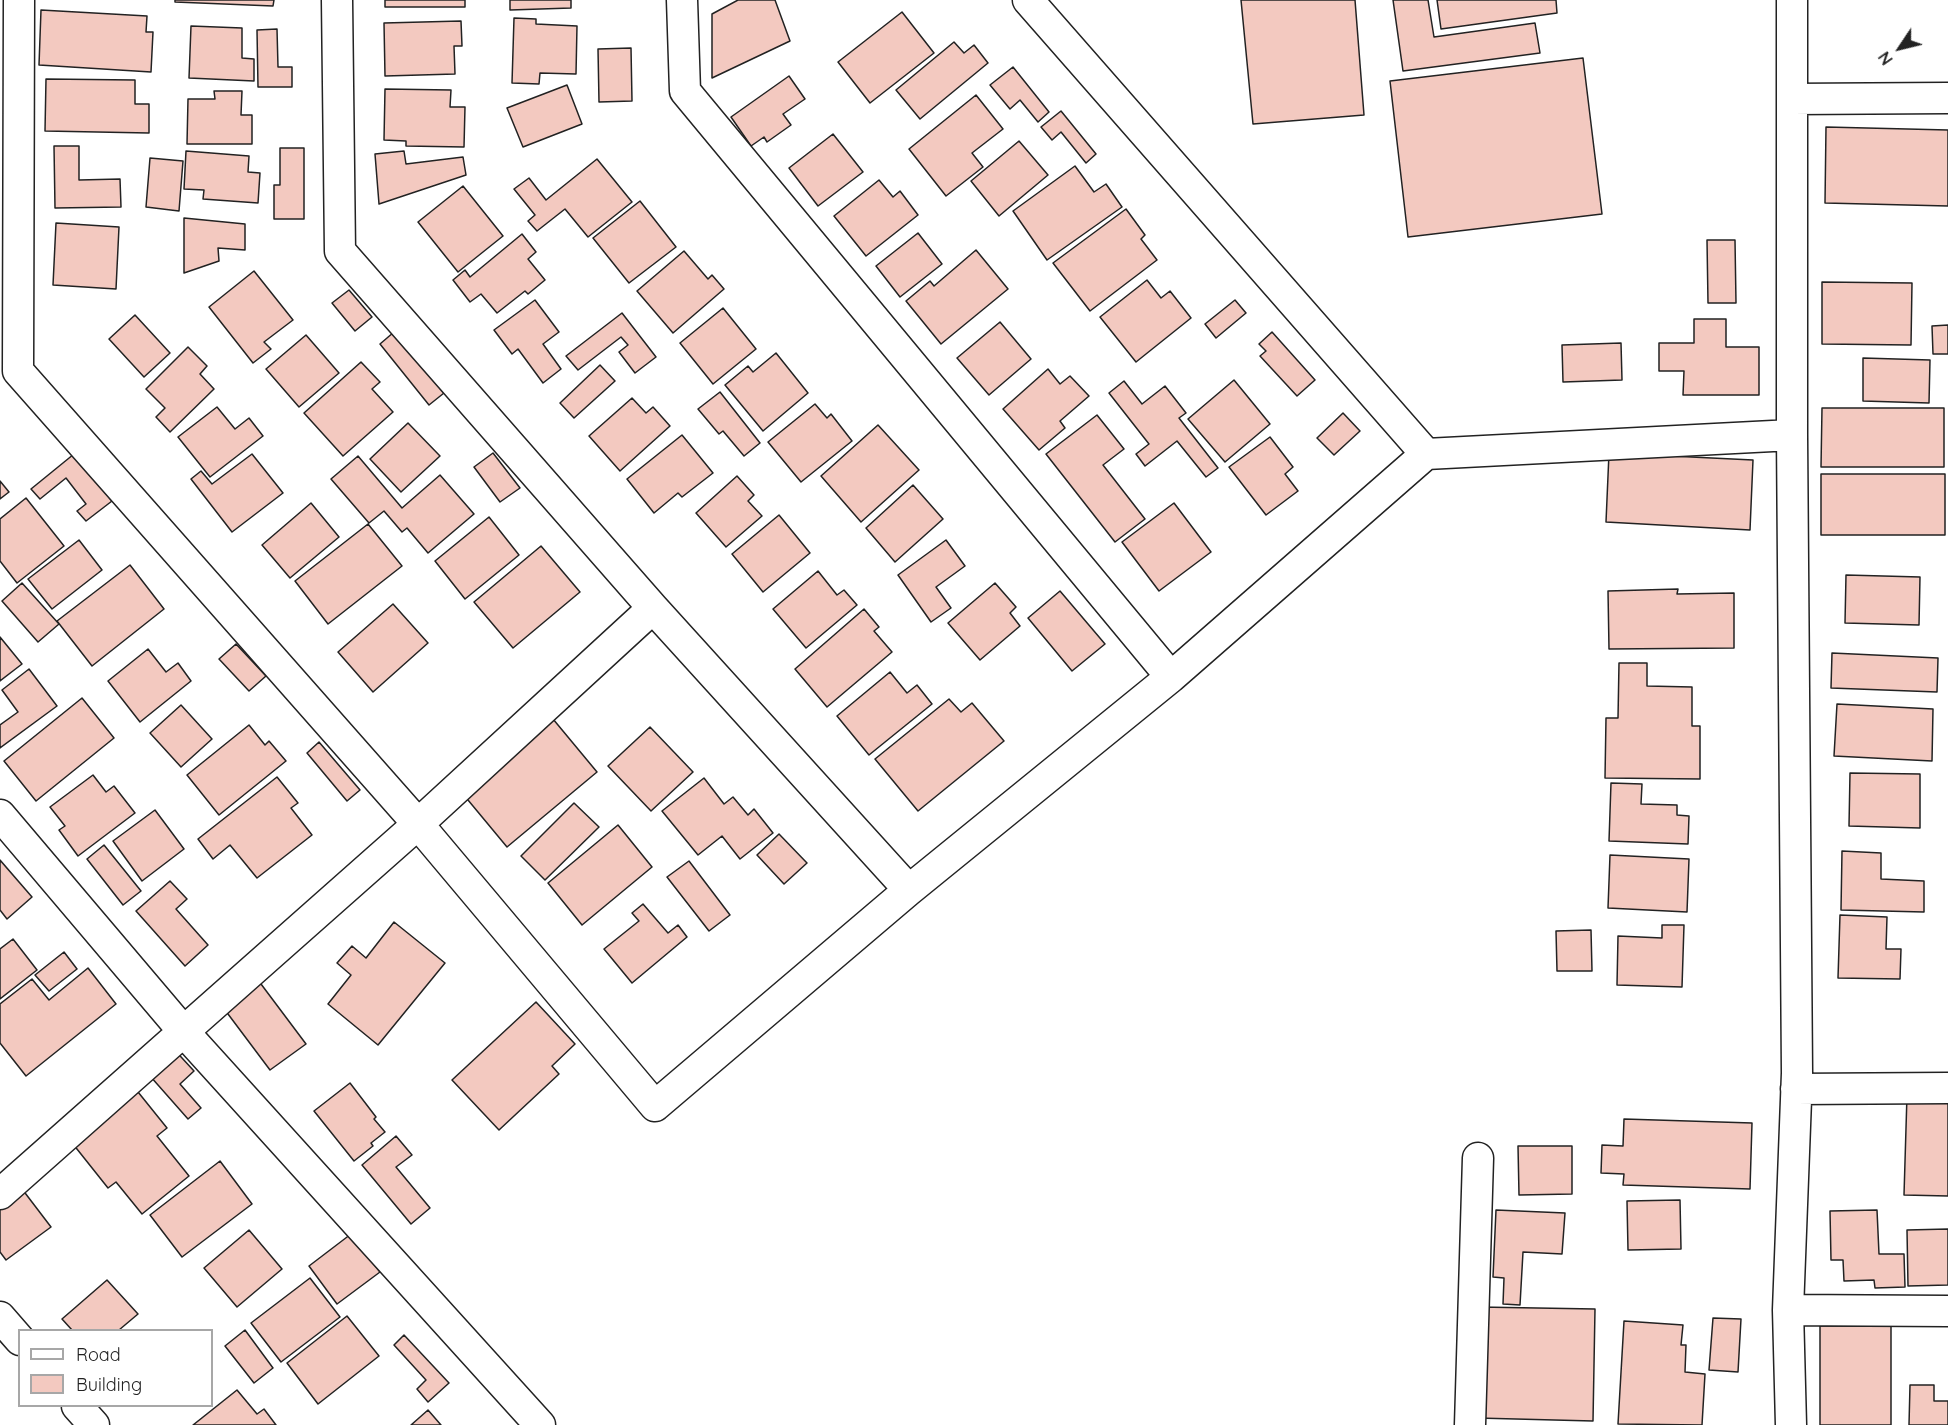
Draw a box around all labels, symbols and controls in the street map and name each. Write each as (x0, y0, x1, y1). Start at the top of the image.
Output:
north arrow (1870, 18, 1930, 78)
text: N (1874, 48, 1897, 69)
legend (18, 1329, 213, 1407)
text: Road (76, 1343, 121, 1366)
text: Building (76, 1373, 142, 1396)

